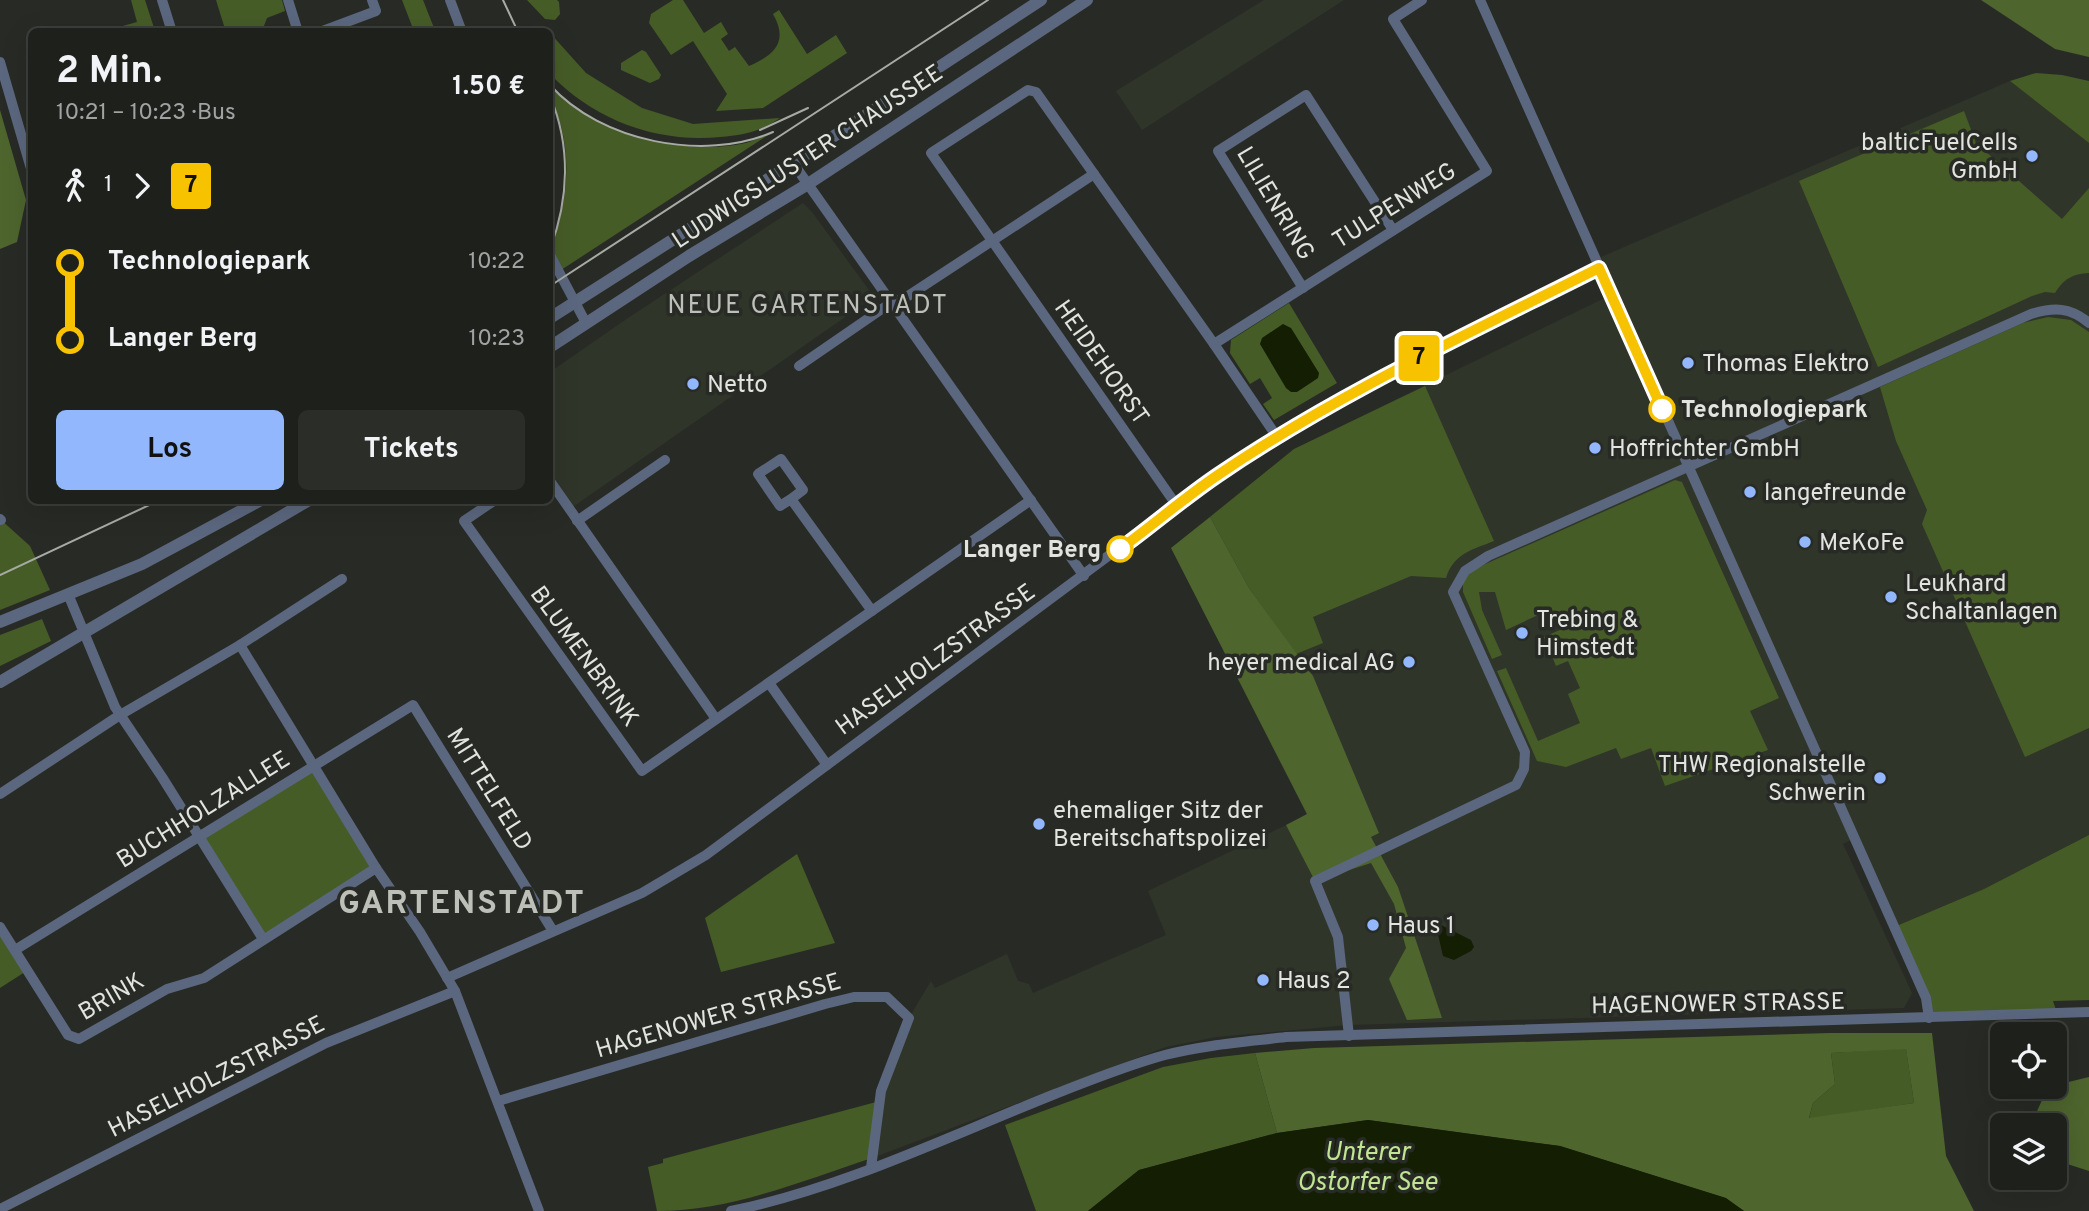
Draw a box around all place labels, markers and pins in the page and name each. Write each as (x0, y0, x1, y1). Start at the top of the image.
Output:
place label: balticFuelCells GmbH (1861, 129, 2018, 187)
marker: balticFuelCells GmbH (2024, 148, 2040, 164)
place label: Thomas Elektro (1702, 350, 1869, 380)
marker: Thomas Elektro (1680, 355, 1696, 371)
place label: Netto (707, 371, 768, 401)
marker: Netto (685, 376, 701, 392)
marker: Technologiepark (1649, 396, 1675, 422)
place label: Technologiepark (1681, 396, 1868, 426)
place label: Hoffrichter GmbH (1609, 435, 1800, 465)
marker: Hoffrichter GmbH (1587, 440, 1603, 456)
place label: langefreunde (1764, 479, 1907, 509)
marker: langefreunde (1742, 484, 1758, 500)
place label: MeKoFe (1819, 529, 1904, 559)
marker: MeKoFe (1797, 534, 1813, 550)
place label: Langer Berg (963, 536, 1101, 566)
marker: Langer Berg (1107, 536, 1133, 562)
place label: Leukhard Schaltanlagen (1905, 570, 2058, 628)
marker: Leukhard Schaltanlagen (1883, 589, 1899, 605)
place label: Trebing & Himstedt (1536, 606, 1638, 664)
marker: Trebing & Himstedt (1514, 625, 1530, 641)
place label: heyer medical AG (1207, 649, 1395, 679)
marker: heyer medical AG (1401, 654, 1417, 670)
place label: THW Regionalstelle Schwerin (1658, 751, 1866, 809)
marker: THW Regionalstelle Schwerin (1872, 770, 1888, 786)
place label: ehemaliger Sitz der Bereitschaftspolizei (1053, 797, 1267, 855)
marker: ehemaliger Sitz der Bereitschaftspolizei (1031, 816, 1047, 832)
place label: Haus 1 (1387, 912, 1455, 942)
marker: Haus 1 (1365, 917, 1381, 933)
place label: Haus 2 (1277, 967, 1351, 997)
marker: Haus 2 (1255, 972, 1271, 988)

